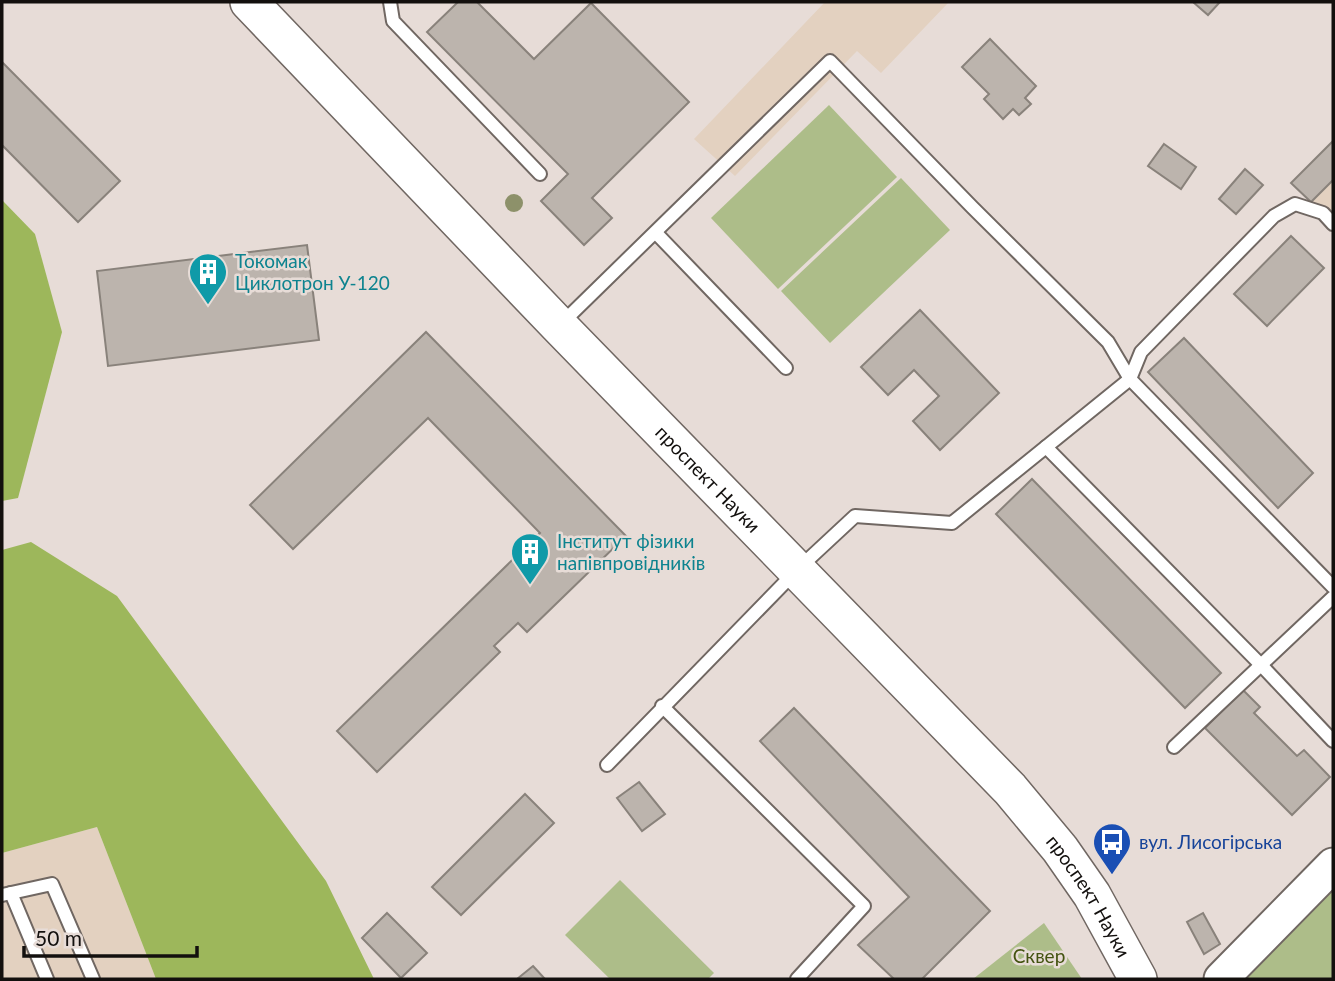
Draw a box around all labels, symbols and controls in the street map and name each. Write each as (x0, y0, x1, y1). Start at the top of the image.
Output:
place label: Токомак Циклотрон У-120 (235, 249, 390, 294)
building icon: Токомак Циклотрон У-120 (187, 251, 229, 306)
street label: проспект Науки (651, 420, 766, 537)
place label: Інститут фізики напівпровідників (557, 529, 705, 574)
building icon: Інститут фізики напівпровідників (509, 531, 551, 586)
bus stop icon: вул. Лисогірська (1091, 821, 1133, 876)
street label: проспект Науки (1042, 830, 1136, 961)
place label: вул. Лисогірська (1139, 830, 1282, 853)
scale bar (24, 914, 198, 958)
text: 50 m (35, 925, 82, 950)
park label: Сквер (1013, 944, 1065, 967)

